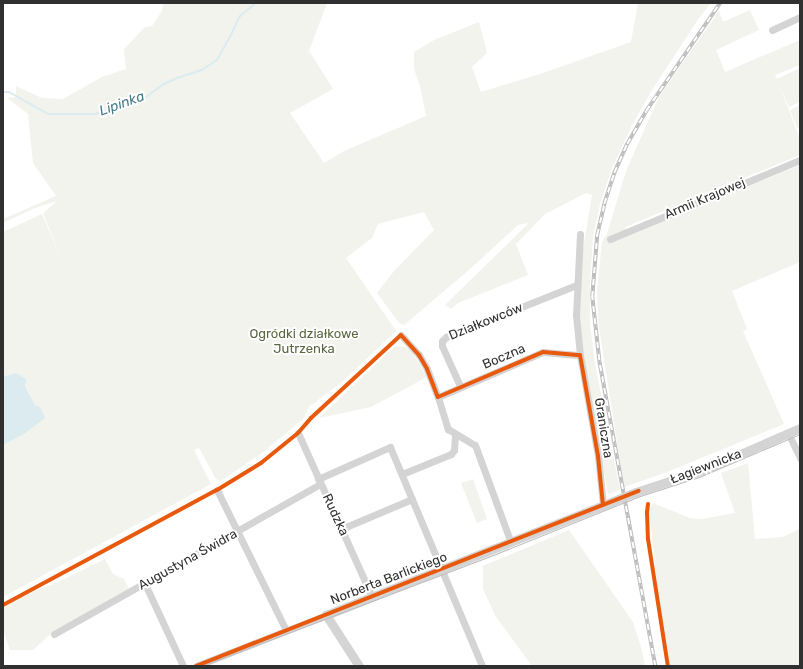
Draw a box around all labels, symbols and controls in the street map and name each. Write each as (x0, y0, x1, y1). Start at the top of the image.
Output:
water label: Lipinka (97, 88, 147, 120)
street label: Armii Krajowej (662, 175, 748, 223)
street label: Działkowców (447, 300, 525, 344)
park label: Ogródki działkowe Jutrzenka (249, 327, 359, 358)
street label: Boczna (480, 341, 528, 373)
street label: Graniczna (591, 397, 615, 459)
street label: Łagiewnicka (668, 446, 744, 488)
street label: Rudzka (319, 492, 351, 538)
street label: Augustyna Świdra (136, 526, 240, 594)
street label: Norberta Barlickiego (329, 550, 449, 608)

